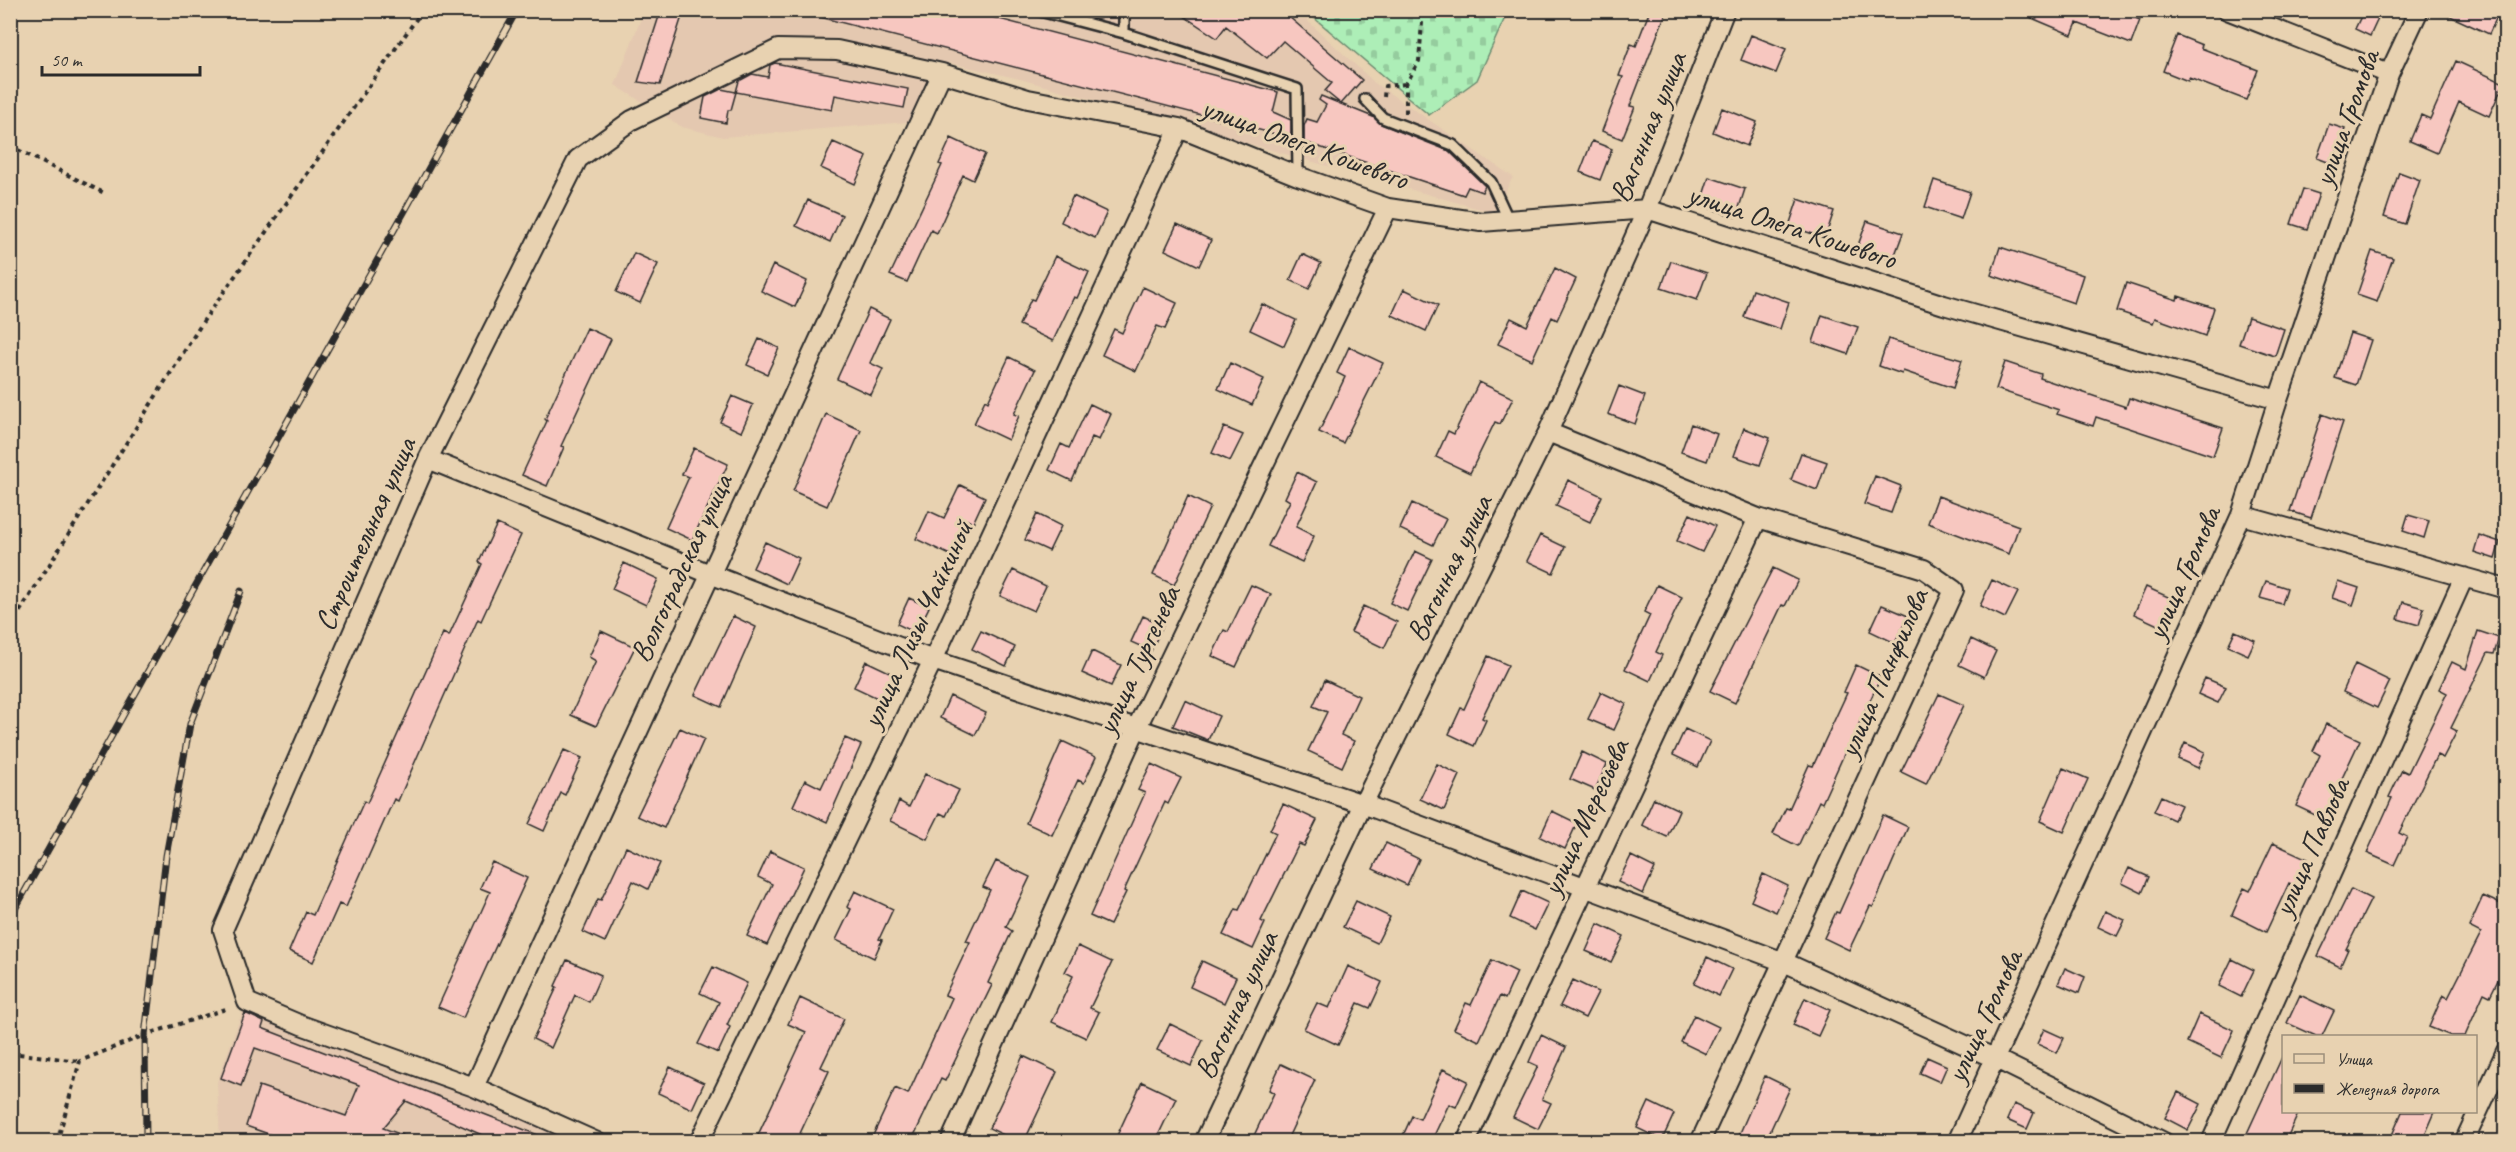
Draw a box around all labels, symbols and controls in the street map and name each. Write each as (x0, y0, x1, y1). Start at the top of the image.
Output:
scale bar (42, 39, 200, 77)
street label: улица Громова (2303, 42, 2389, 193)
street label: Вагонная улица (1601, 45, 1696, 208)
text: 50 m (51, 49, 84, 71)
street label: улица Олега Кошевого (1195, 87, 1415, 198)
street label: улица Олега Кошевого (1681, 174, 1902, 278)
street label: Строительная улица (305, 430, 425, 637)
street label: Волгоградская улица (621, 466, 742, 668)
street label: Вагонная улица (1397, 487, 1502, 648)
street label: улица Громова (2136, 498, 2230, 647)
street label: улица Лизы Чайкиной (851, 513, 982, 736)
street label: улица Тургенева (1086, 578, 1190, 742)
street label: улица Панфилова (1828, 581, 1938, 765)
street label: улица Мересьева (1531, 731, 1639, 903)
street label: улица Павлова (2263, 770, 2359, 924)
street label: Вагонная улица (1185, 923, 1287, 1085)
street label: улица Громова (1936, 941, 2032, 1090)
legend (2282, 1035, 2477, 1113)
text: Улица (2336, 1048, 2373, 1070)
text: Железная дорога (2336, 1078, 2440, 1101)

